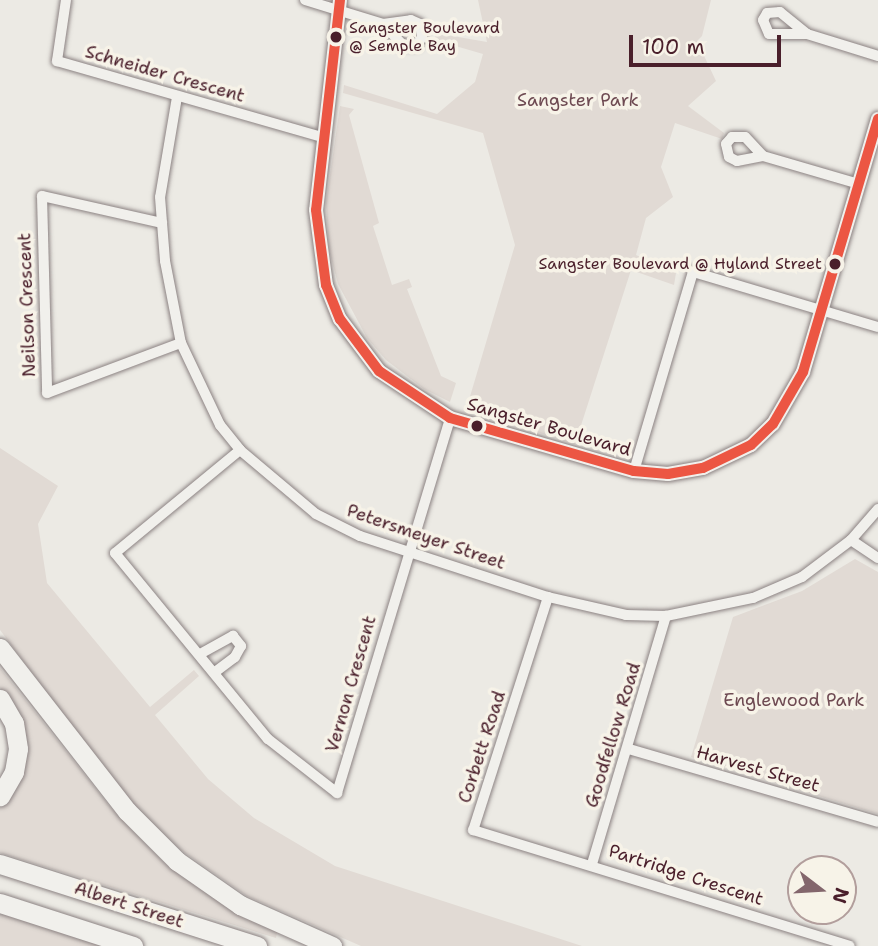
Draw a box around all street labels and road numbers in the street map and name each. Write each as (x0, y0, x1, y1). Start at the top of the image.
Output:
street label: Schneider Crescent (83, 41, 247, 107)
street label: Neilson Crescent (14, 232, 40, 378)
street label: Sangster Boulevard (464, 393, 634, 461)
street label: Petersmeyer Street (344, 500, 508, 574)
street label: Vernon Crescent (321, 613, 381, 755)
street label: Goodfellow Road (581, 660, 645, 810)
street label: Corbett Road (454, 688, 510, 806)
street label: Harvest Street (694, 741, 822, 797)
street label: Partridge Crescent (606, 840, 766, 910)
street label: Albert Street (72, 877, 186, 933)

